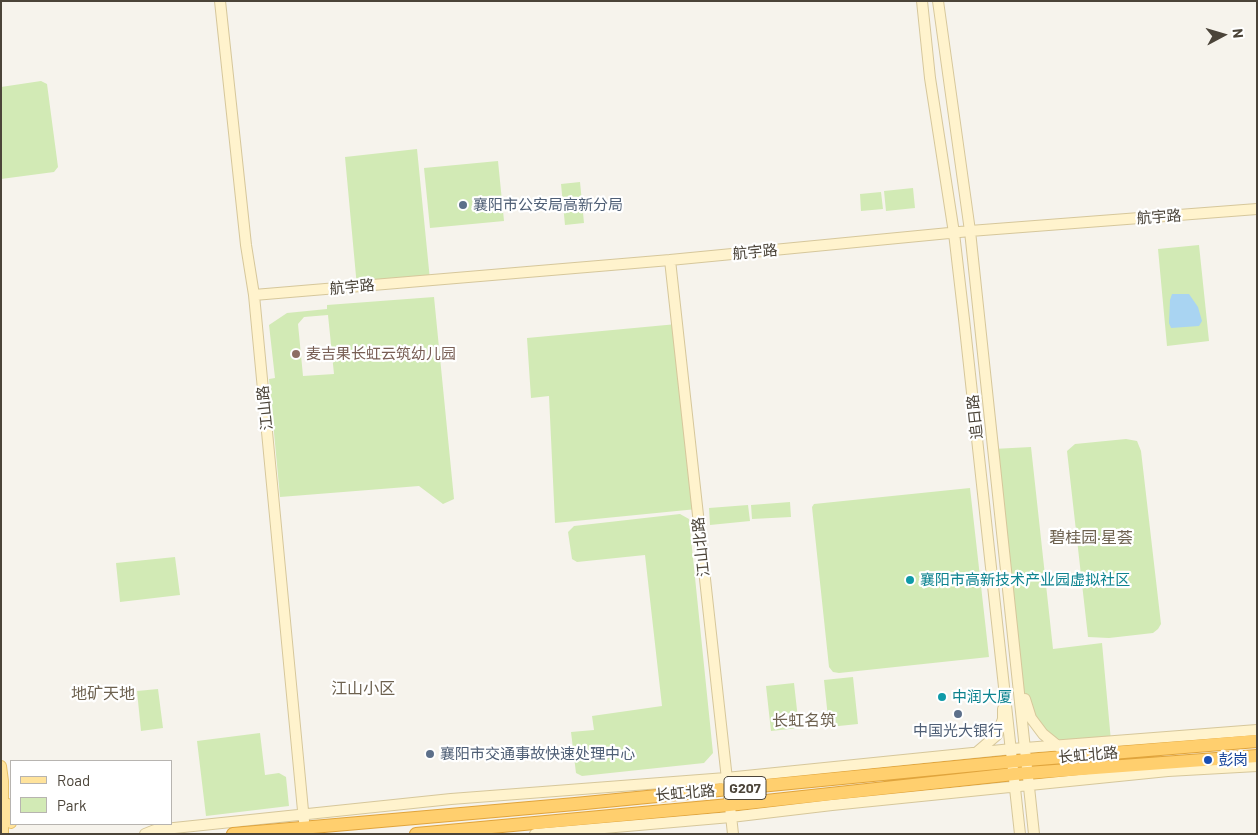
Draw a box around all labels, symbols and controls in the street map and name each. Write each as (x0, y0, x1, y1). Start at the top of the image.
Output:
north arrow (1198, 10, 1248, 60)
text: N (1229, 28, 1247, 39)
place label: 襄阳市公安局高新分局 (473, 196, 623, 214)
marker: 襄阳市公安局高新分局 (457, 199, 469, 211)
street label: 航宇路 (1136, 206, 1182, 228)
street label: 航宇路 (732, 241, 778, 263)
street label: 航宇路 (329, 276, 375, 298)
place label: 麦吉果长虹云筑幼儿园 (306, 345, 456, 363)
marker: 麦吉果长虹云筑幼儿园 (290, 348, 302, 360)
street label: 江山路 (254, 385, 276, 431)
street label: 追日路 (964, 394, 986, 440)
street label: 江山北路 (689, 516, 713, 578)
district label: 碧桂园·星荟 (1049, 528, 1133, 548)
place label: 襄阳市高新技术产业园虚拟社区 (920, 571, 1130, 589)
marker: 襄阳市高新技术产业园虚拟社区 (904, 574, 916, 586)
district label: 江山小区 (331, 679, 395, 699)
district label: 地矿天地 (71, 684, 135, 704)
place label: 中润大厦 (952, 688, 1012, 706)
marker: 中润大厦 (936, 691, 948, 703)
marker: 中国光大银行 (952, 708, 964, 720)
district label: 长虹名筑 (772, 711, 836, 731)
place label: 中国光大银行 (913, 722, 1003, 740)
street label: 长虹北路 (1057, 743, 1119, 767)
place label: 襄阳市交通事故快速处理中心 (440, 745, 635, 763)
marker: 襄阳市交通事故快速处理中心 (424, 748, 436, 760)
place label: 彭岗 (1218, 751, 1248, 769)
marker: 彭岗 (1202, 754, 1214, 766)
legend (10, 760, 172, 825)
text: Road (57, 771, 90, 789)
road number: G207 (724, 776, 766, 800)
street label: 长虹北路 (654, 781, 716, 805)
text: Park (57, 796, 86, 814)

